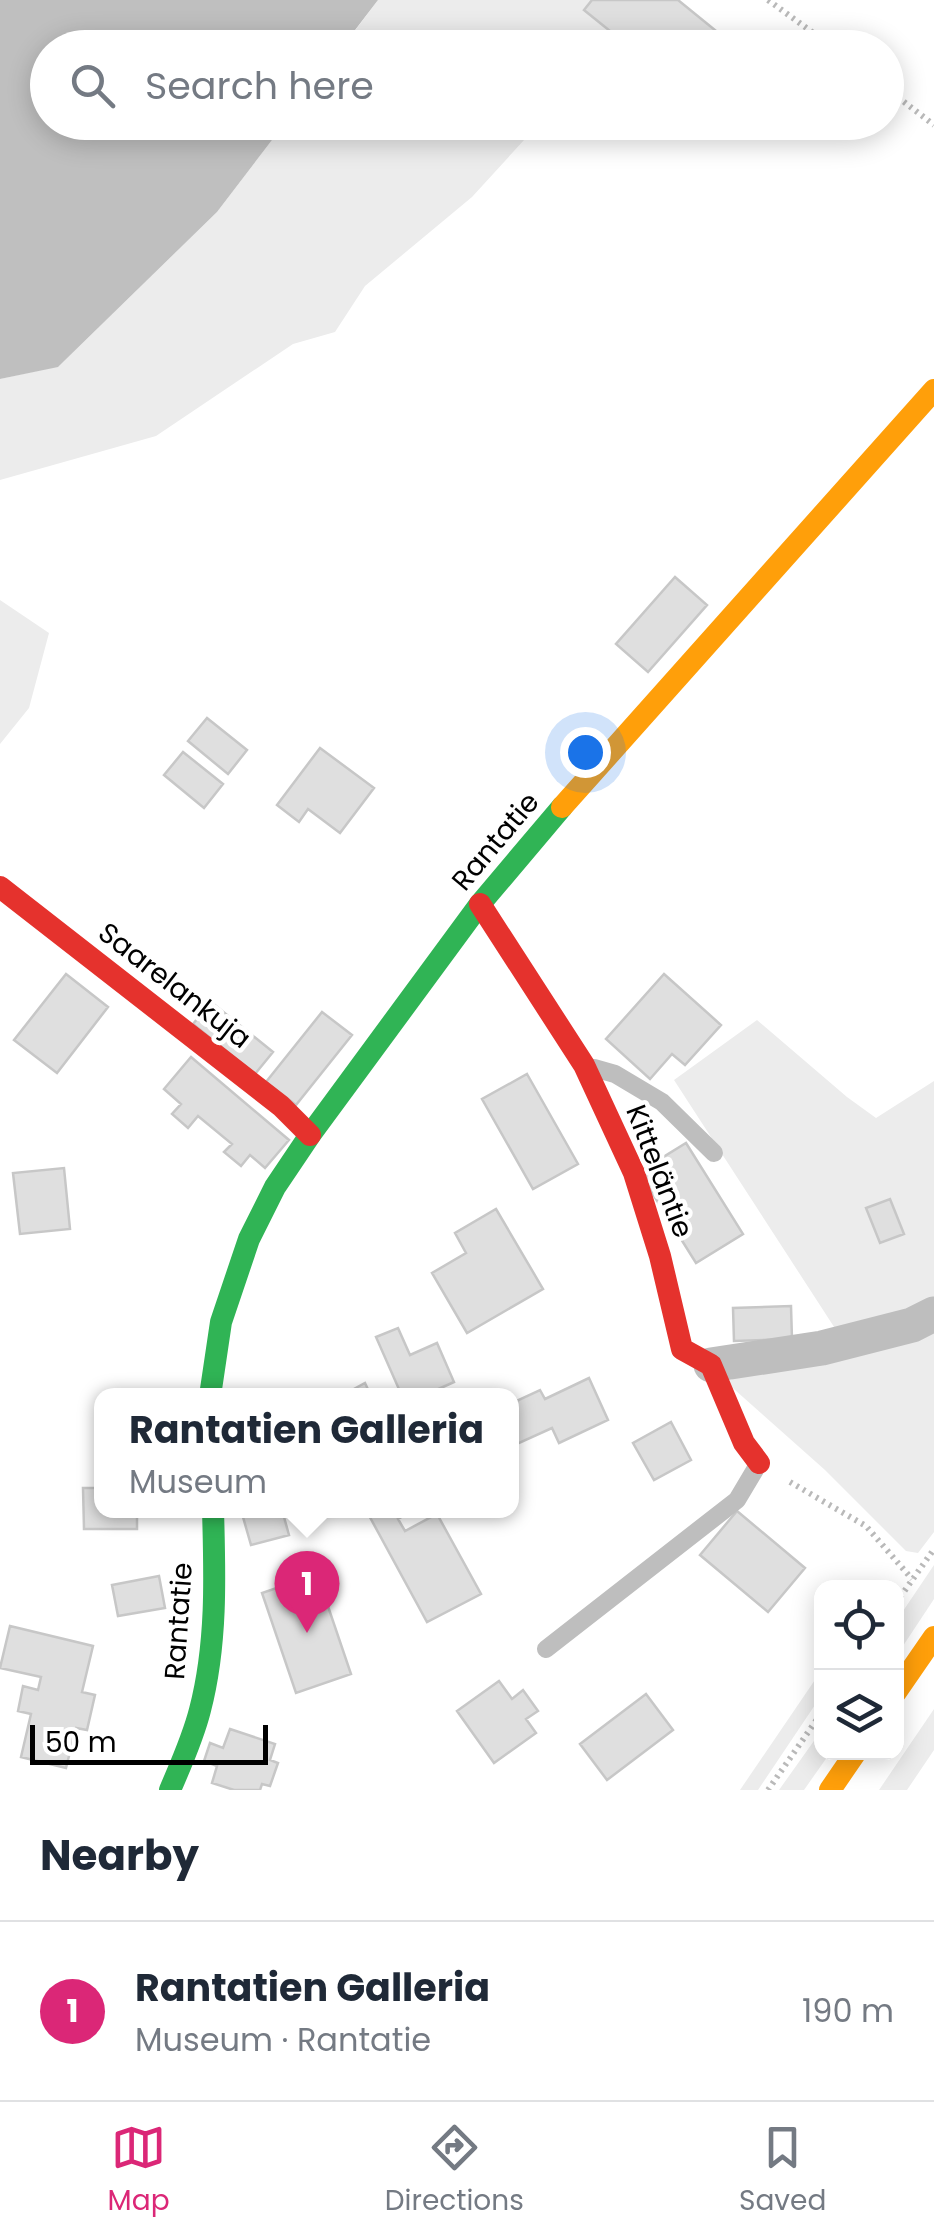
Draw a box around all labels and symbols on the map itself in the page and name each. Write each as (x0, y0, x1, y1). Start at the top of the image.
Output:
your location (560, 727, 611, 778)
street label: Rantatie (443, 784, 548, 899)
street label: Saarelankuja (90, 913, 259, 1057)
street label: Kitteläntie (616, 1099, 703, 1243)
pin: 1 (274, 1550, 340, 1633)
street label: Rantatie (155, 1561, 202, 1681)
scale bar (30, 1720, 268, 1764)

